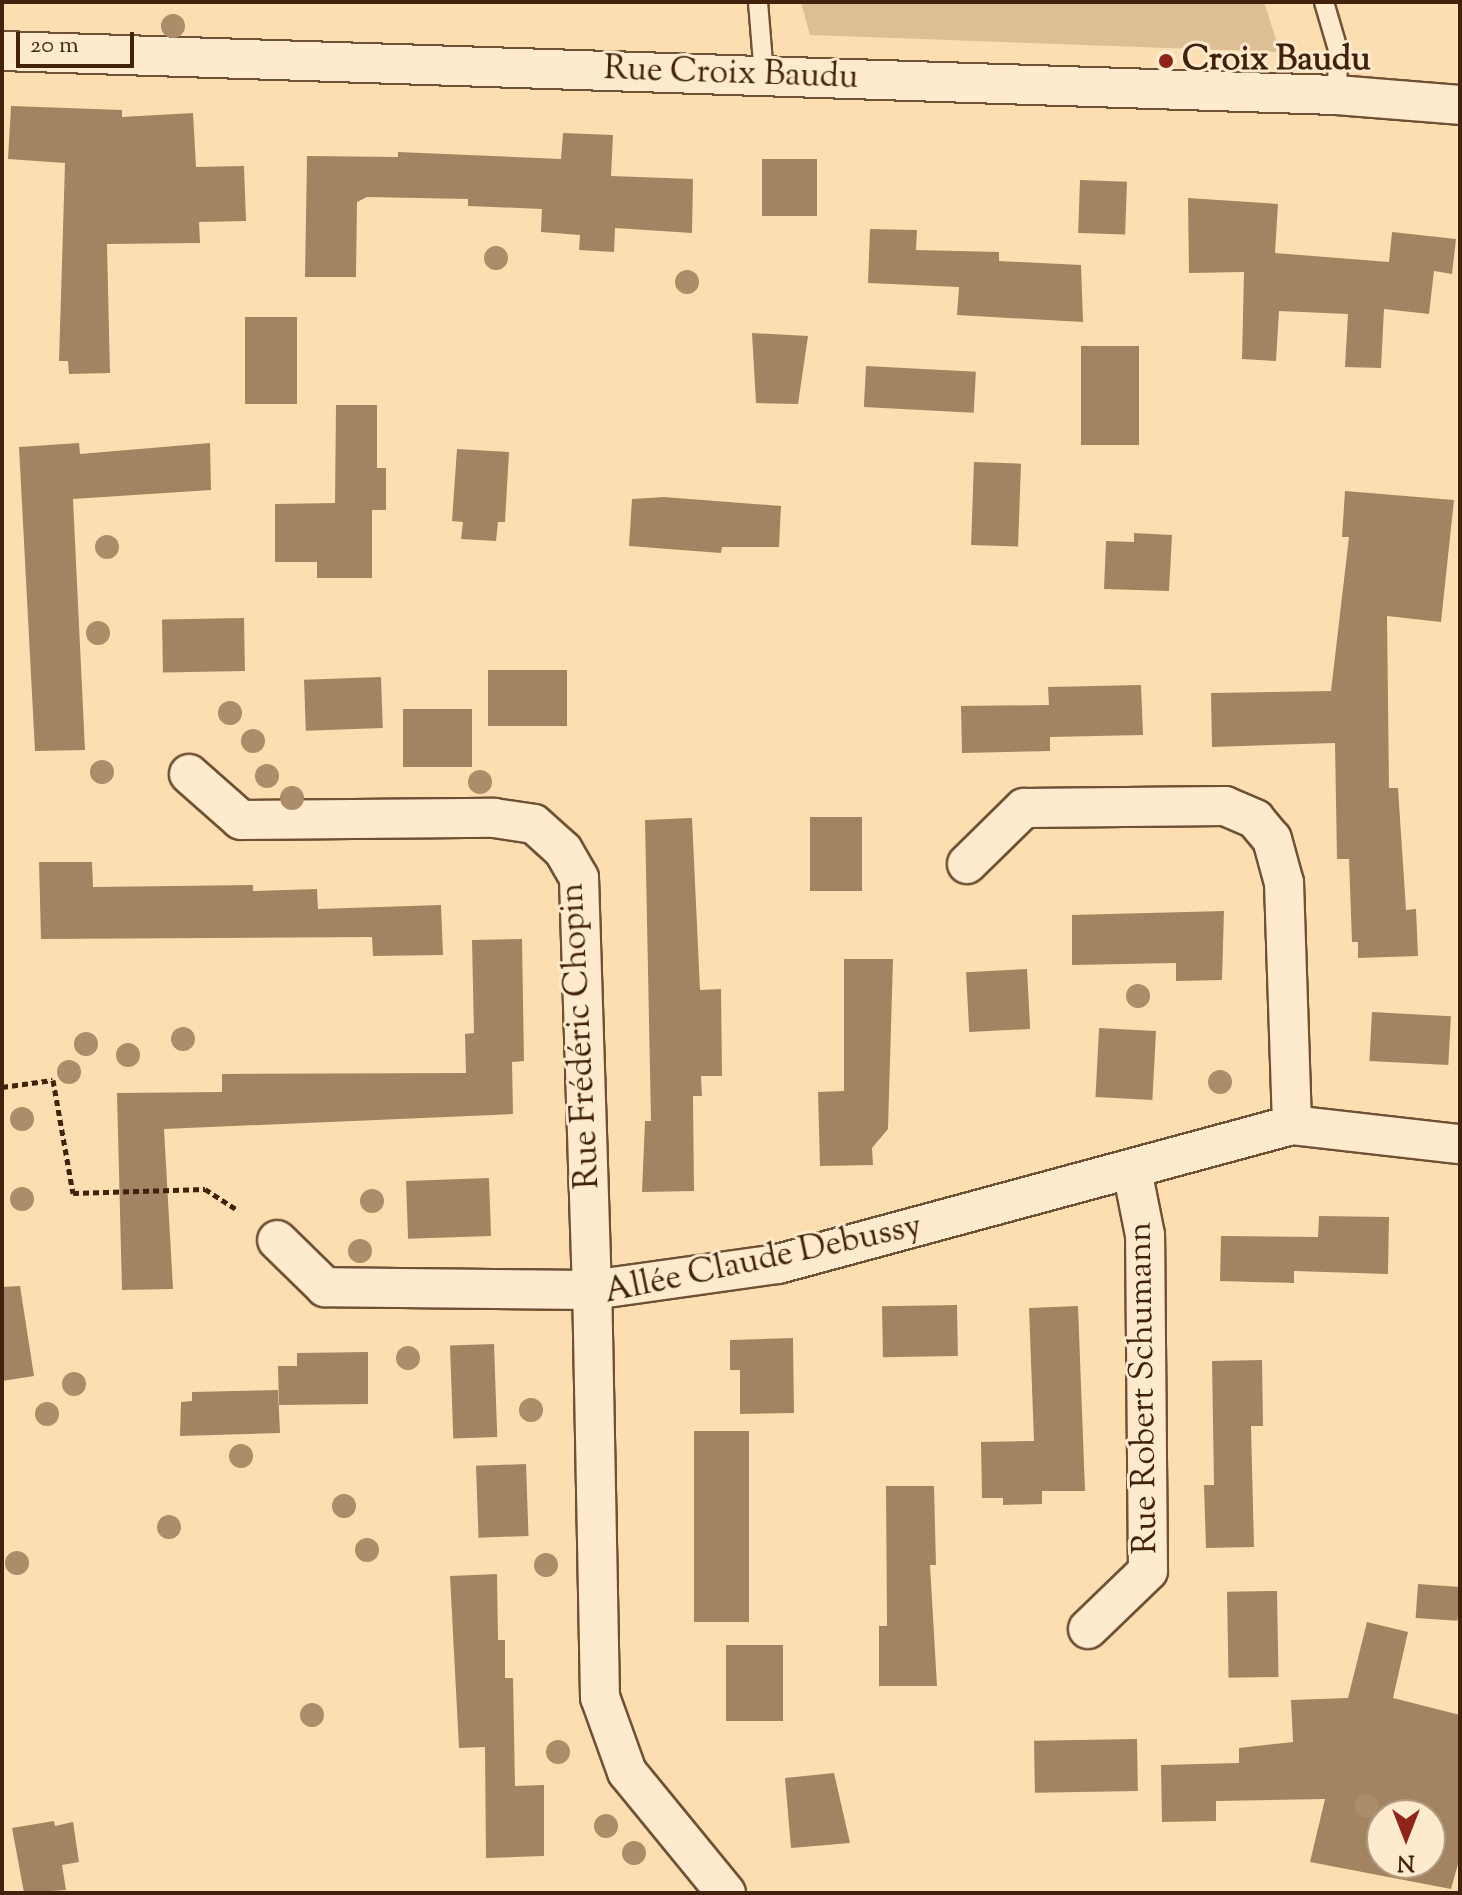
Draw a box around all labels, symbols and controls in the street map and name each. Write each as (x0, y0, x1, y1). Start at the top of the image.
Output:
scale bar (20, 16, 138, 66)
text: 20 m (30, 29, 79, 63)
place label: Croix Baudu (1182, 41, 1370, 81)
street label: Rue Croix Baudu (603, 49, 859, 99)
marker: Croix Baudu (1157, 52, 1175, 70)
street label: Rue Frédéric Chopin (553, 882, 609, 1190)
street label: Allée Claude Debussy (601, 1206, 925, 1314)
street label: Rue Robert Schumann (1121, 1221, 1167, 1555)
north arrow (1366, 1799, 1446, 1879)
text: N (1397, 1845, 1415, 1877)

